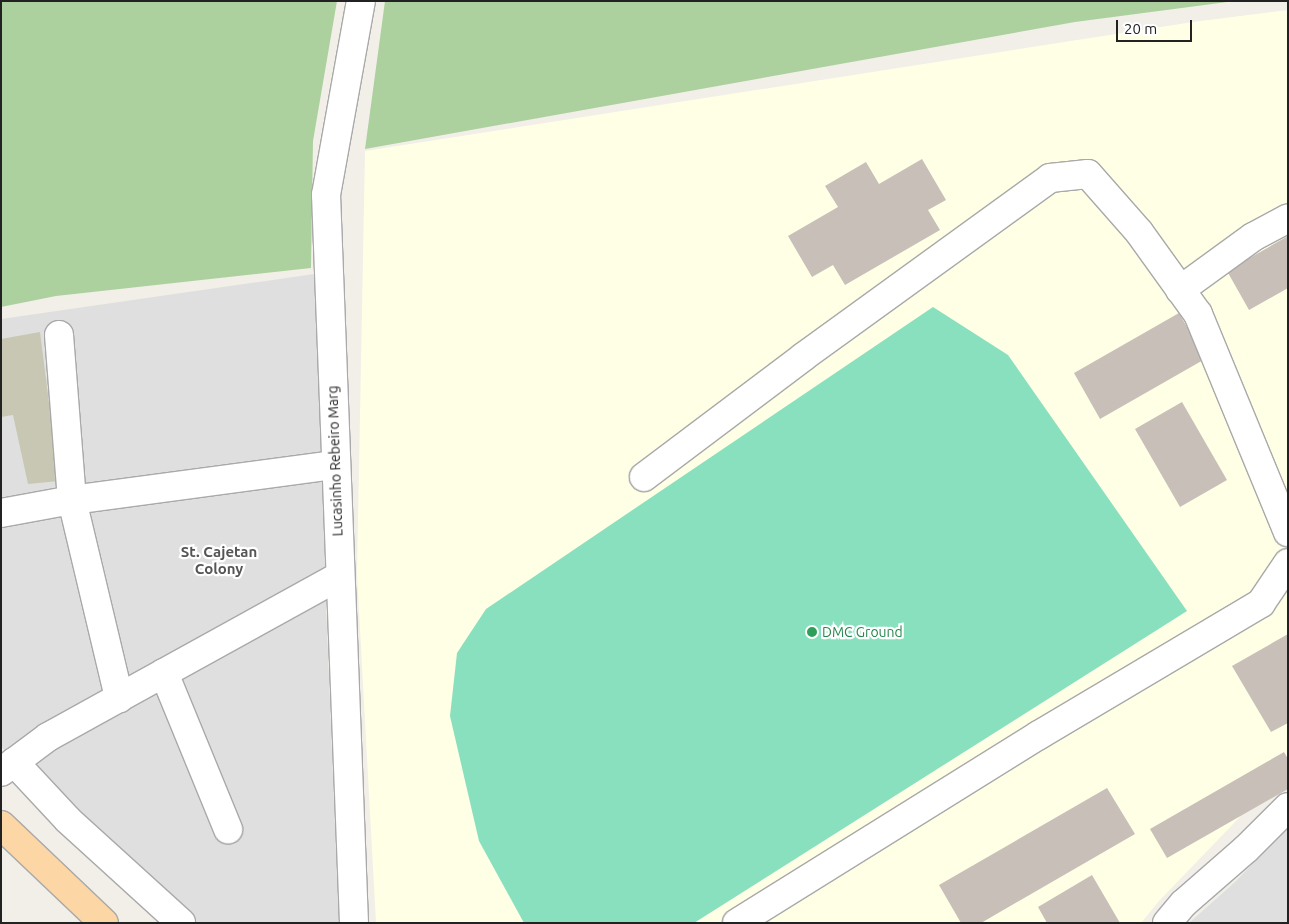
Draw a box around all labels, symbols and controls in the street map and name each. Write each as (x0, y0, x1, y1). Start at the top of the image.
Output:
scale bar (1119, 10, 1195, 42)
text: 20 m (1124, 20, 1157, 37)
street label: Lucasinho Rebeiro Marg (324, 385, 346, 537)
district label: St. Cajetan Colony (181, 542, 257, 577)
place label: DMC Ground (822, 624, 903, 640)
marker: DMC Ground (806, 626, 818, 638)

